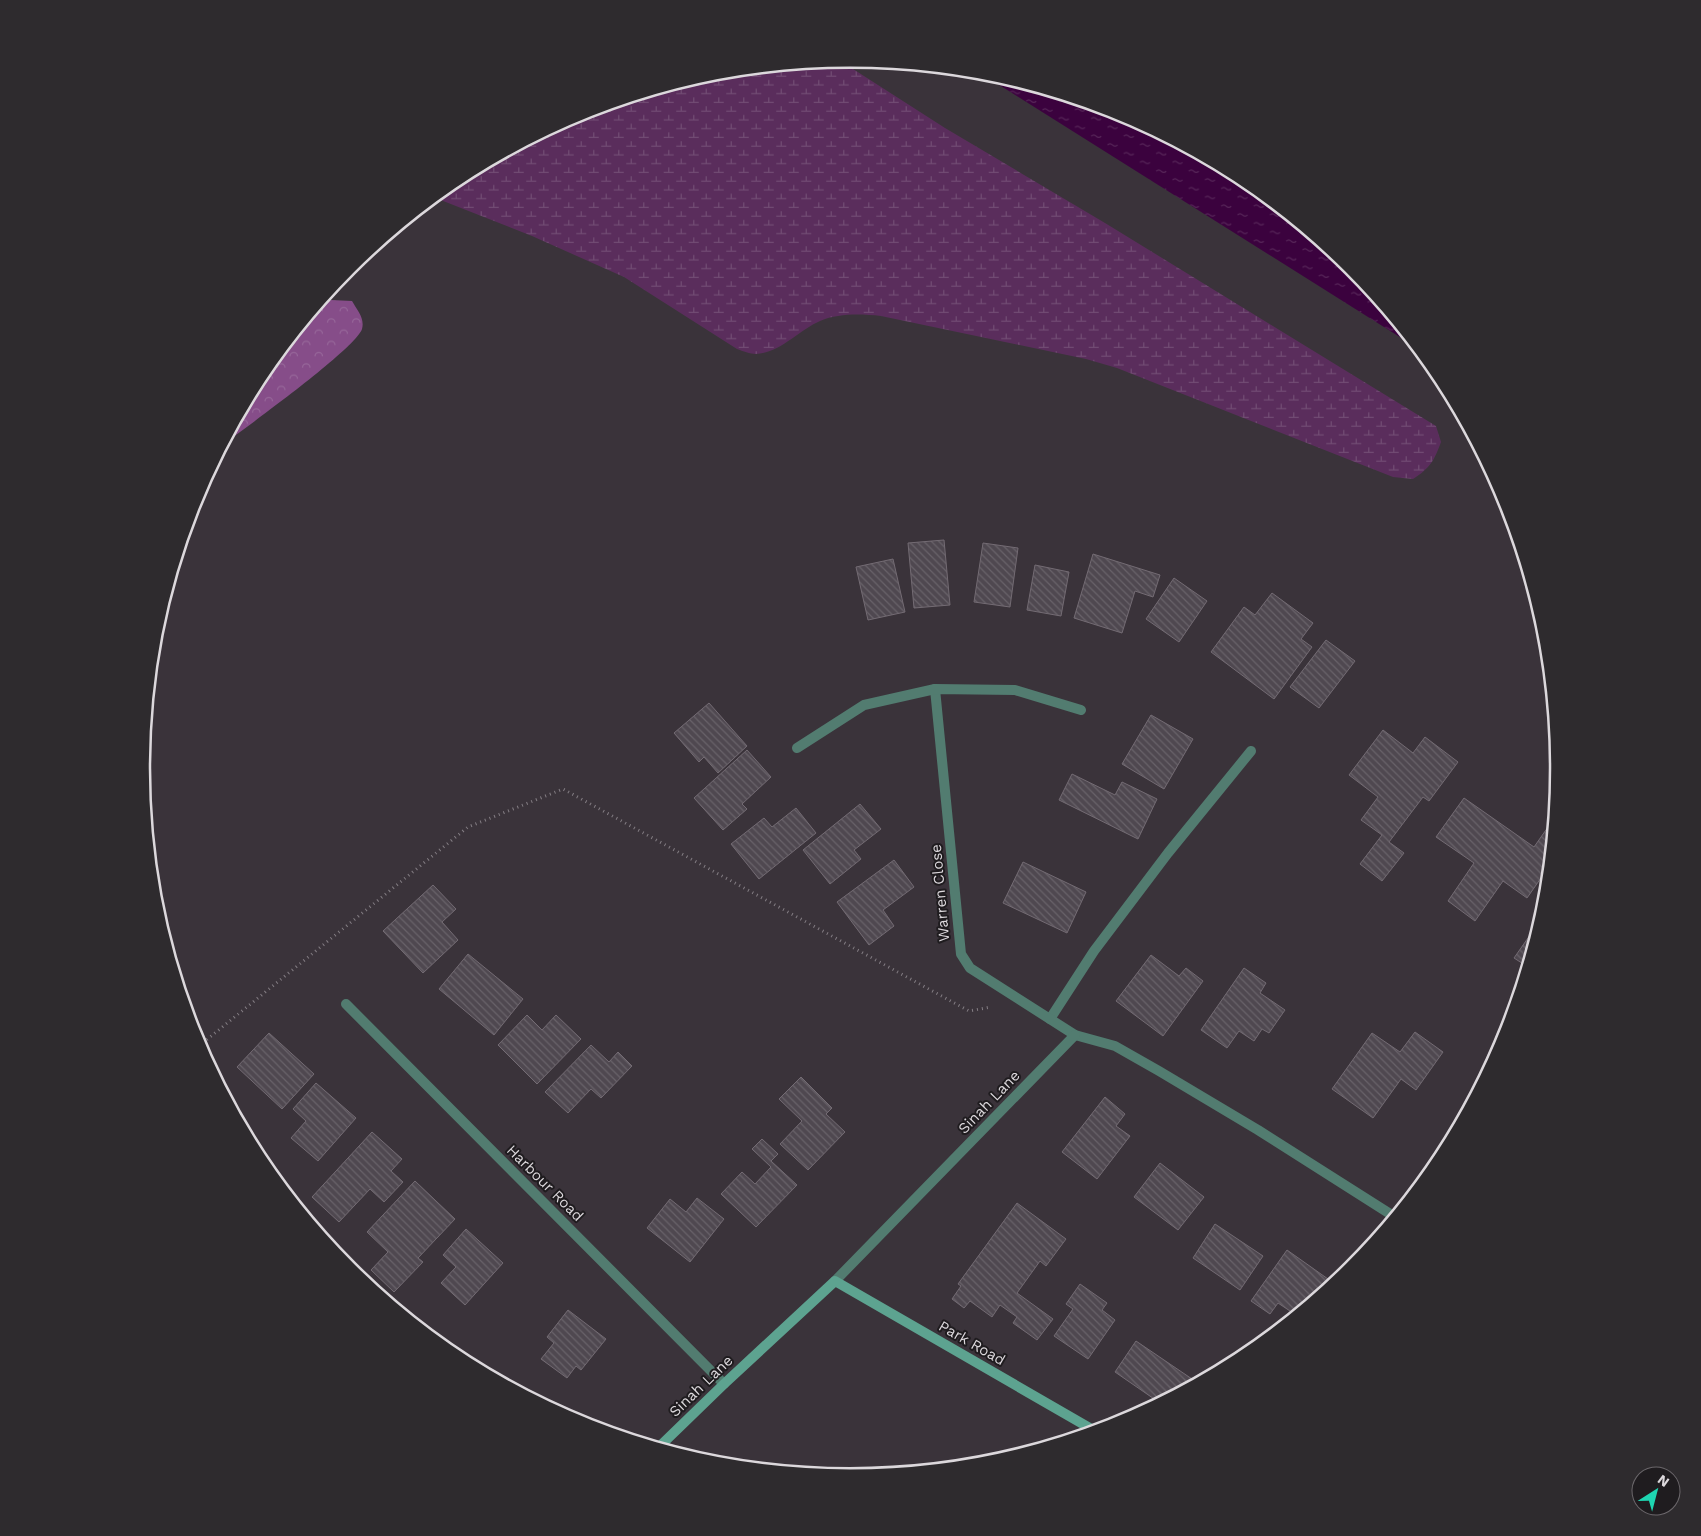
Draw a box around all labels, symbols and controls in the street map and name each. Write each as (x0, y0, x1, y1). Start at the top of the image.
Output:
street label: Warren Close (927, 843, 953, 943)
street label: Sinah Lane (954, 1067, 1024, 1137)
street label: Harbour Road (503, 1141, 587, 1225)
street label: Park Road (936, 1317, 1008, 1369)
street label: Sinah Lane (666, 1351, 736, 1421)
north arrow (1631, 1466, 1681, 1516)
text: N (1655, 1471, 1673, 1490)

